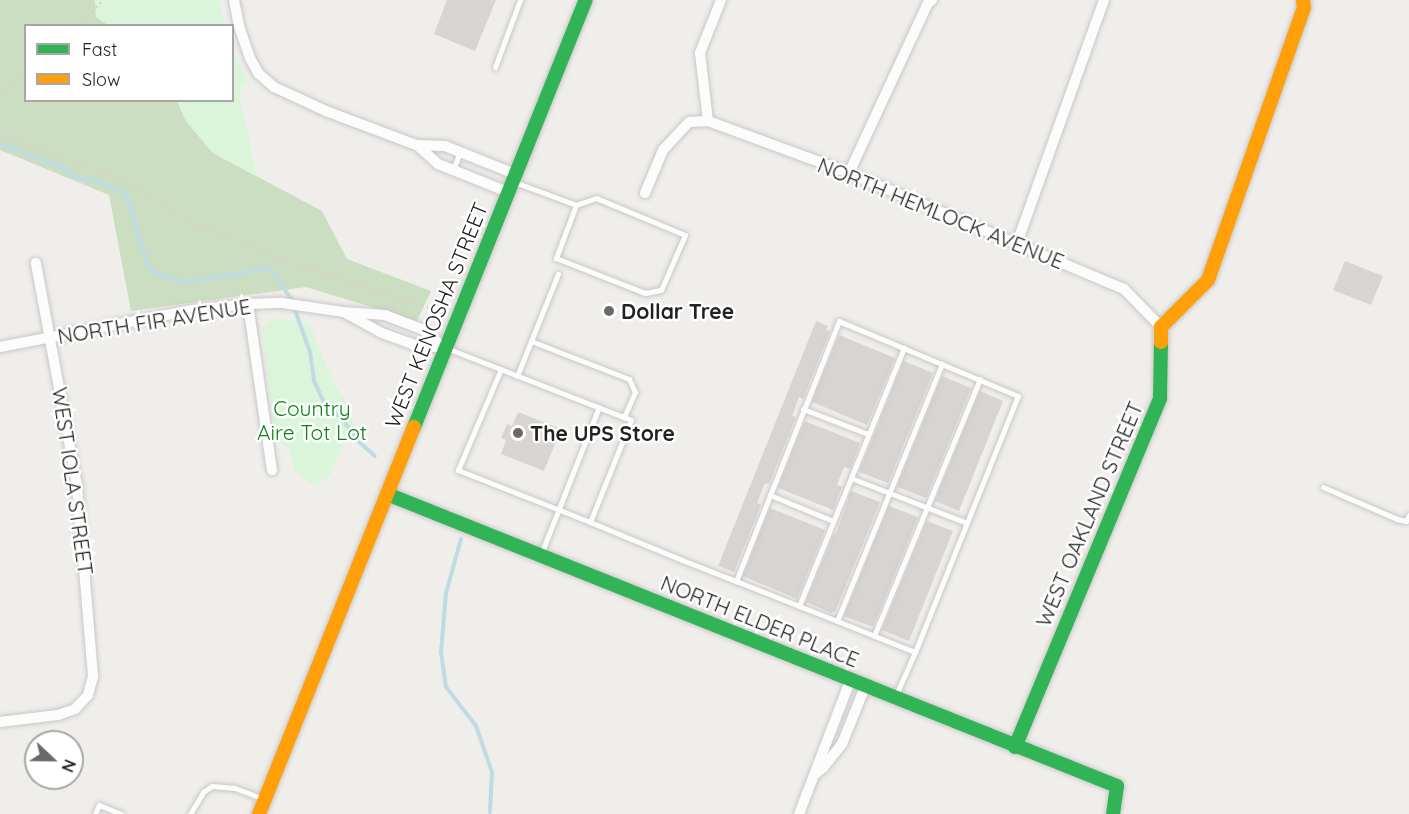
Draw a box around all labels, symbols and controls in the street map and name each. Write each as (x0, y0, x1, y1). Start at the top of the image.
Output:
legend (24, 24, 234, 102)
text: Fast (82, 38, 117, 61)
text: Slow (82, 68, 120, 91)
street label: NORTH HEMLOCK AVENUE (814, 152, 1068, 274)
street label: WEST KENOSHA STREET (379, 198, 493, 432)
street label: NORTH FIR AVENUE (56, 293, 252, 349)
place label: Dollar Tree (621, 298, 734, 324)
marker: Dollar Tree (602, 304, 616, 318)
street label: WEST IOLA STREET (47, 385, 99, 577)
park label: Country Aire Tot Lot (257, 395, 367, 445)
street label: WEST OAKLAND STREET (1030, 398, 1148, 630)
place label: The UPS Store (530, 420, 675, 446)
marker: The UPS Store (511, 426, 525, 440)
street label: NORTH ELDER PLACE (657, 570, 863, 672)
north arrow (24, 730, 84, 790)
text: N (57, 757, 80, 775)

